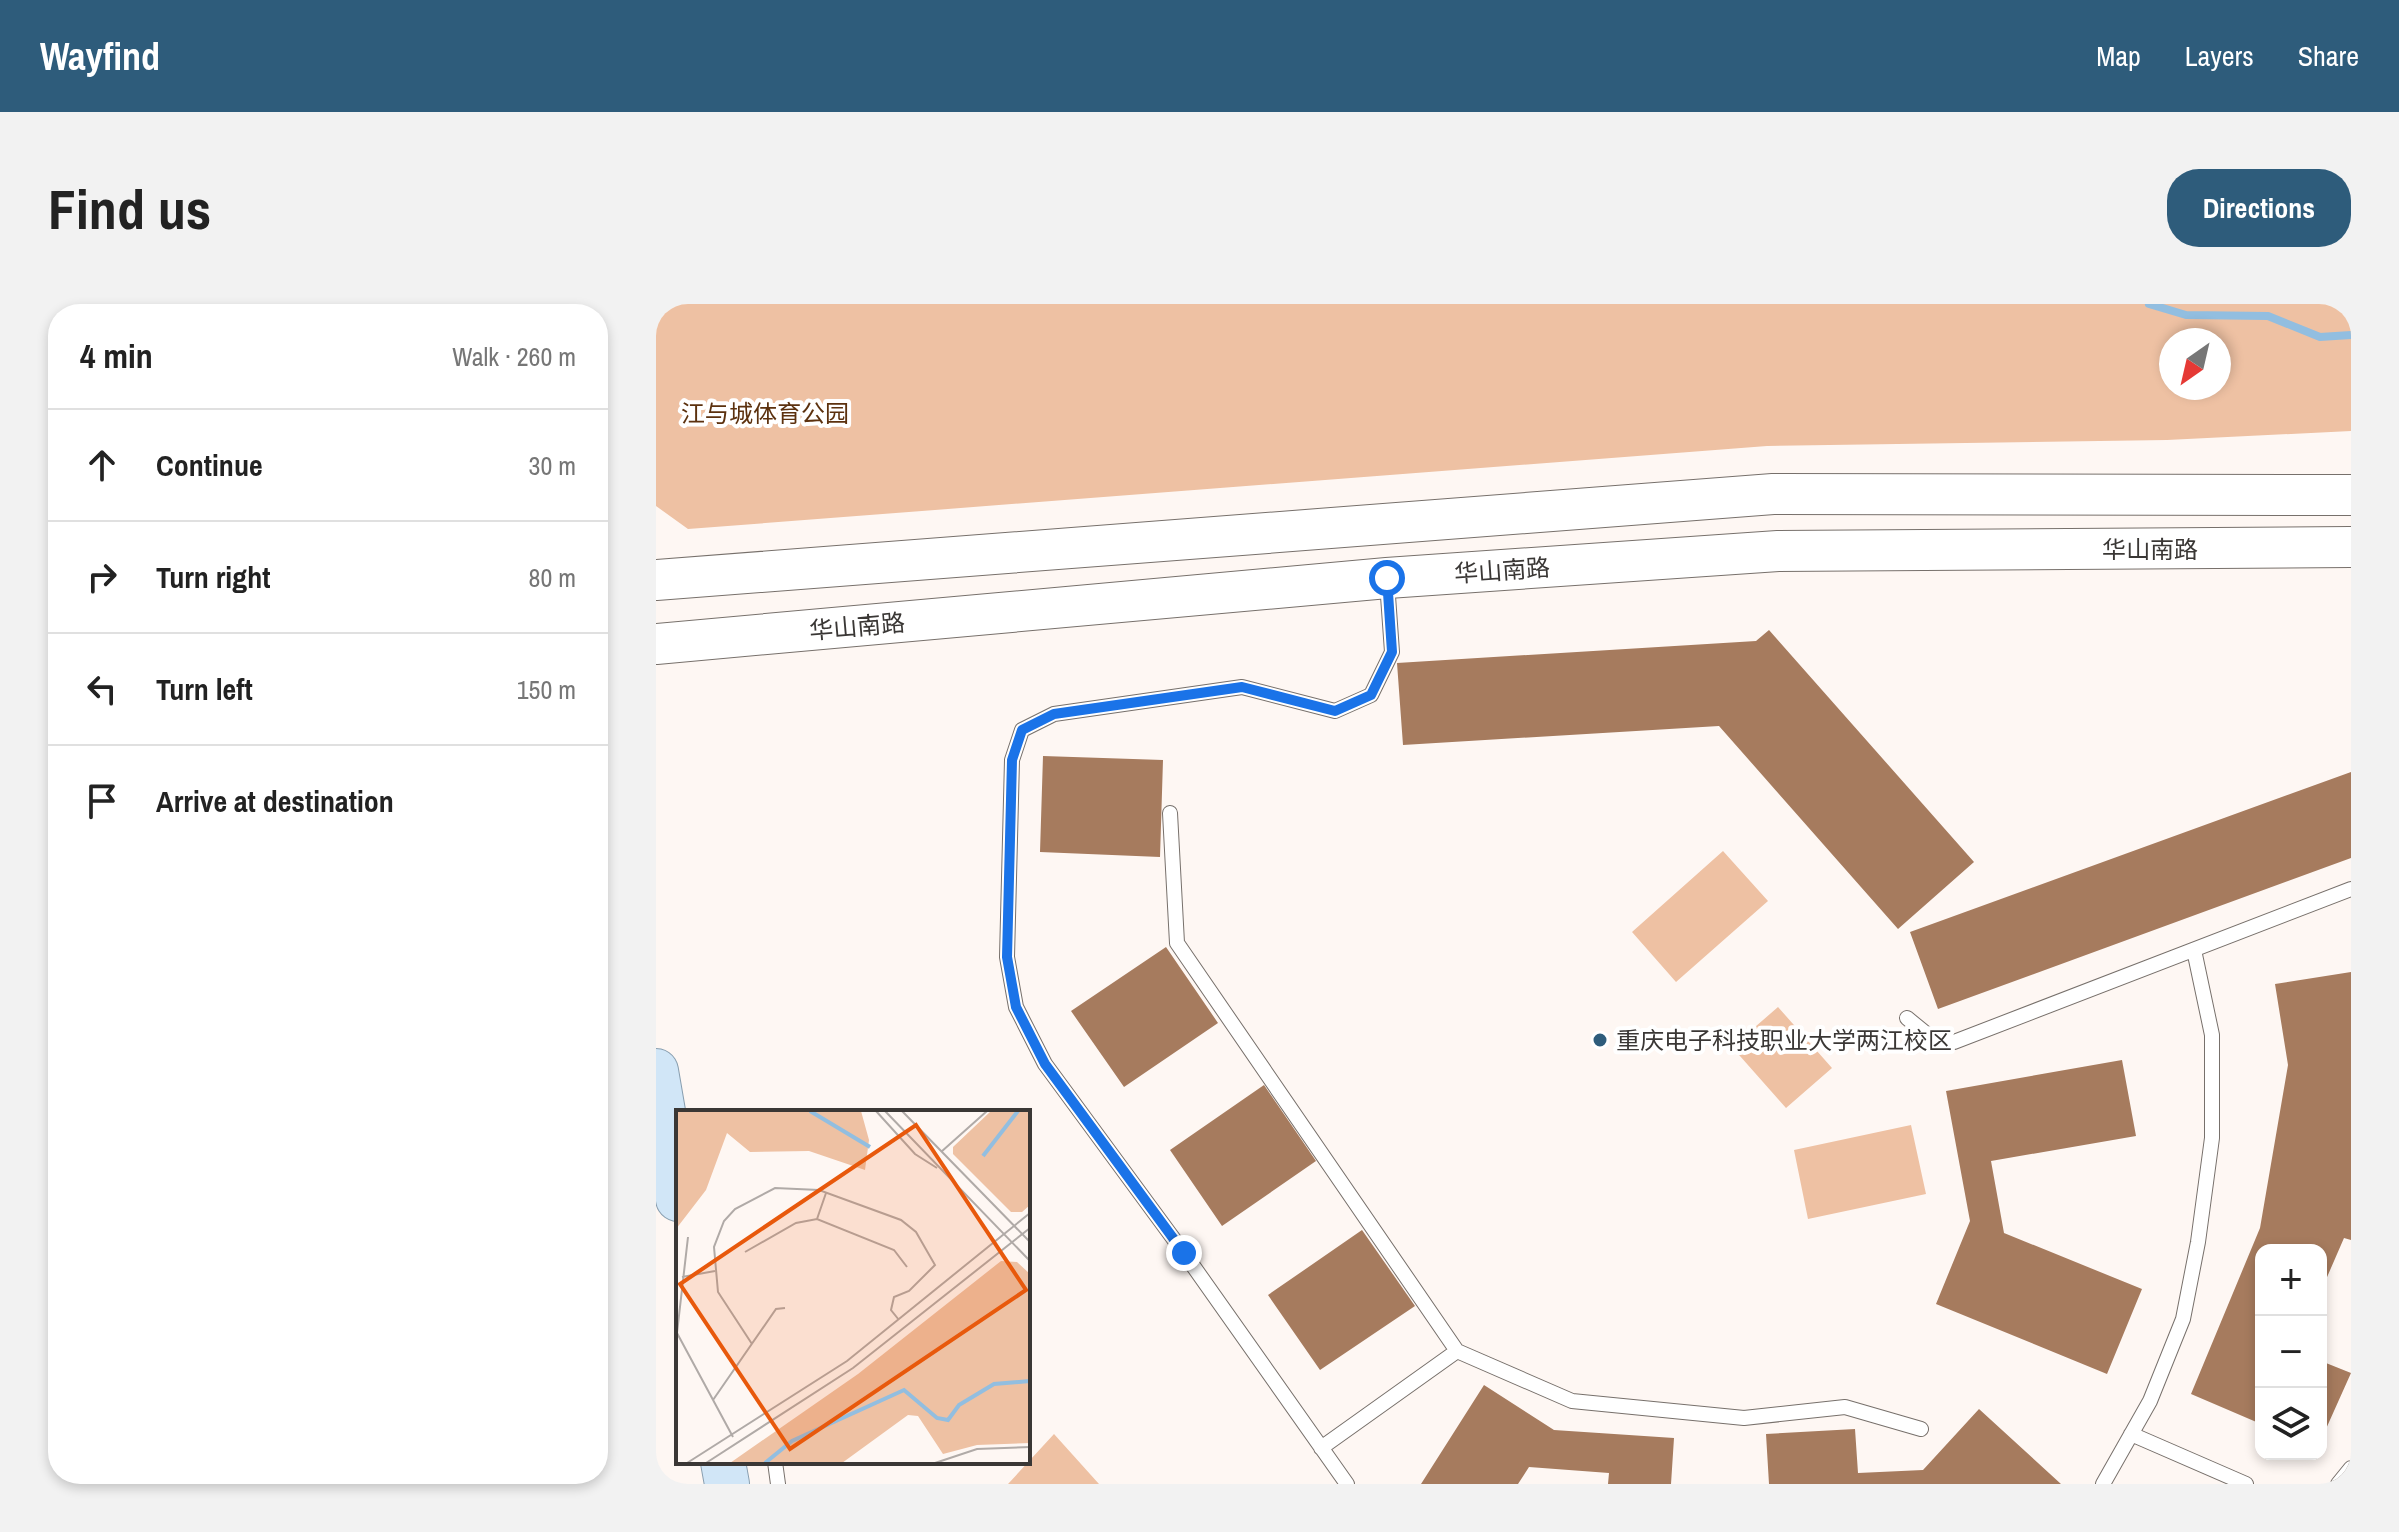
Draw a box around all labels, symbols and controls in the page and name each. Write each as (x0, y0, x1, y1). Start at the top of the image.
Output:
text: Wayfind (40, 31, 160, 82)
text: Map (2096, 37, 2141, 75)
text: Layers (2185, 37, 2254, 75)
text: Share (2298, 37, 2359, 75)
button: Directions (2167, 169, 2351, 247)
text: Find us (48, 171, 211, 246)
north arrow (2159, 328, 2231, 400)
text: 4 min (80, 333, 153, 379)
text: Walk · 260 m (452, 339, 576, 374)
park label: 江与城体育公园 (681, 397, 849, 429)
icon: ahead (80, 443, 124, 487)
text: Continue (156, 445, 263, 485)
text: 30 m (529, 448, 576, 483)
street label: 华山南路 (2102, 533, 2198, 565)
street label: 华山南路 (1453, 551, 1551, 589)
icon: right (80, 555, 124, 599)
text: Turn right (156, 557, 270, 597)
text: 80 m (529, 560, 576, 595)
route start (1369, 560, 1405, 596)
street label: 华山南路 (808, 606, 906, 646)
icon: left (80, 667, 124, 711)
text: Turn left (156, 669, 253, 709)
text: 150 m (517, 672, 576, 707)
icon: arrive (80, 779, 124, 823)
text: Arrive at destination (156, 781, 394, 821)
place label: 重庆电子科技职业大学两江校区 (1616, 1024, 1952, 1056)
marker: 重庆电子科技职业大学两江校区 (1591, 1031, 1609, 1049)
inset map (676, 1110, 1030, 1464)
route end (1166, 1235, 1202, 1271)
map controls (2255, 1244, 2327, 1460)
button: + (2255, 1244, 2327, 1316)
button: − (2255, 1316, 2327, 1388)
button: layers (2255, 1388, 2327, 1460)

